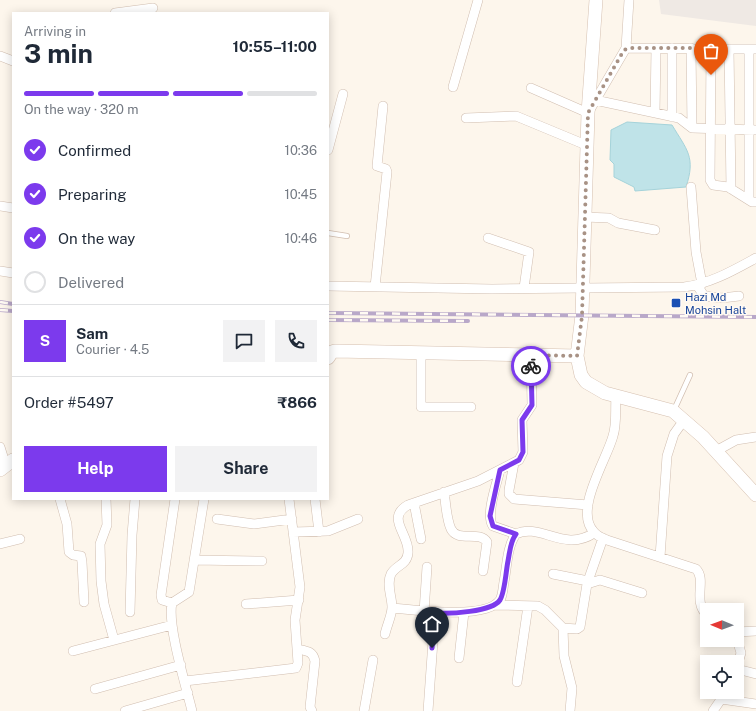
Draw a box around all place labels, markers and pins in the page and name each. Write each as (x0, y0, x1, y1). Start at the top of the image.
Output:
pin (694, 34, 728, 75)
place label: Hazi Md Mohsin Halt (685, 291, 746, 316)
marker: Hazi Md Mohsin Halt (670, 297, 682, 309)
pin (415, 607, 449, 648)

